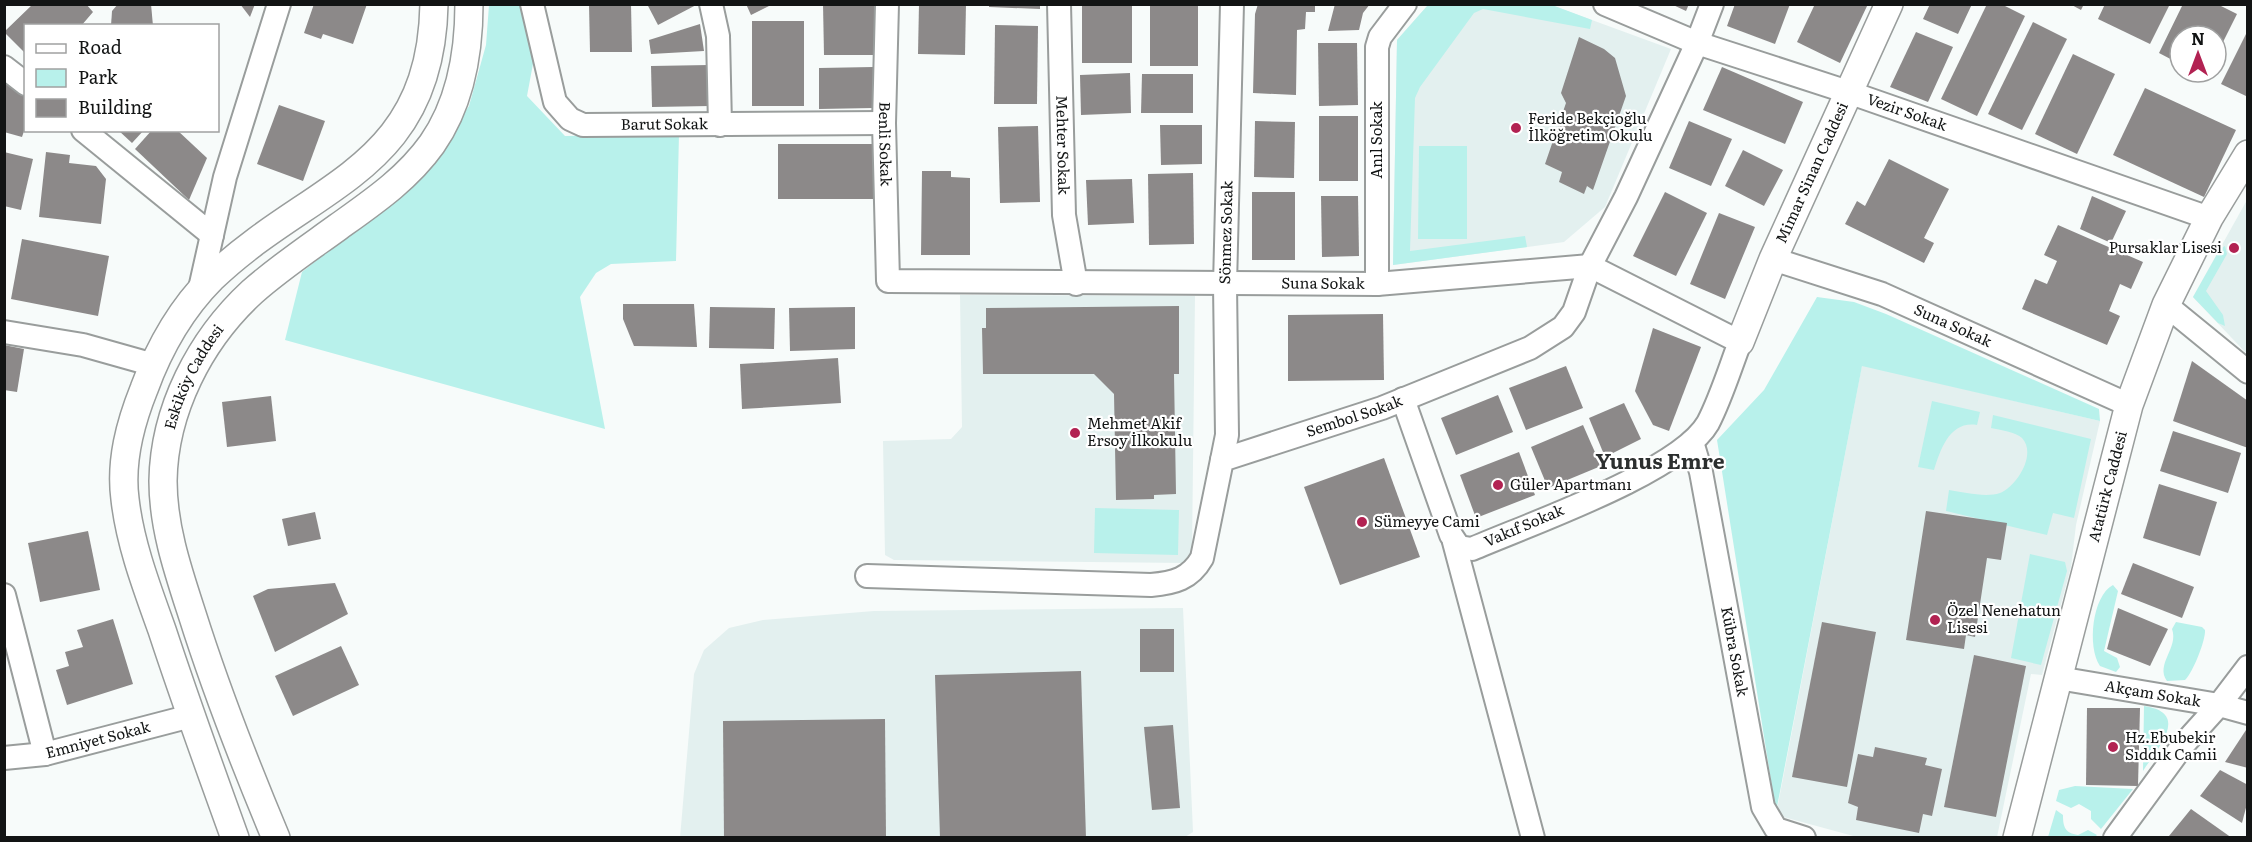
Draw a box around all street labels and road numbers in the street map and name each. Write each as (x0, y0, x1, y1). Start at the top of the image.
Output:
street label: Vezir Sokak (1864, 86, 1951, 136)
street label: Mehter Sokak (1051, 95, 1077, 196)
street label: Mimar Sinan Caddesi (1769, 98, 1853, 247)
street label: Anıl Sokak (1364, 100, 1387, 179)
street label: Benli Sokak (874, 101, 899, 187)
street label: Barut Sokak (621, 111, 709, 135)
street label: Sönmez Sokak (1212, 179, 1238, 285)
street label: Suna Sokak (1281, 270, 1366, 294)
street label: Suna Sokak (1911, 297, 1997, 352)
street label: Eskiköy Caddesi (157, 318, 228, 432)
street label: Sembol Sokak (1303, 388, 1406, 442)
street label: Atatürk Caddesi (2081, 428, 2132, 544)
street label: Vakıf Sokak (1480, 497, 1568, 552)
street label: Kübra Sokak (1716, 605, 1755, 699)
street label: Akçam Sokak (2103, 673, 2204, 712)
street label: Emniyet Sokak (43, 714, 153, 763)

